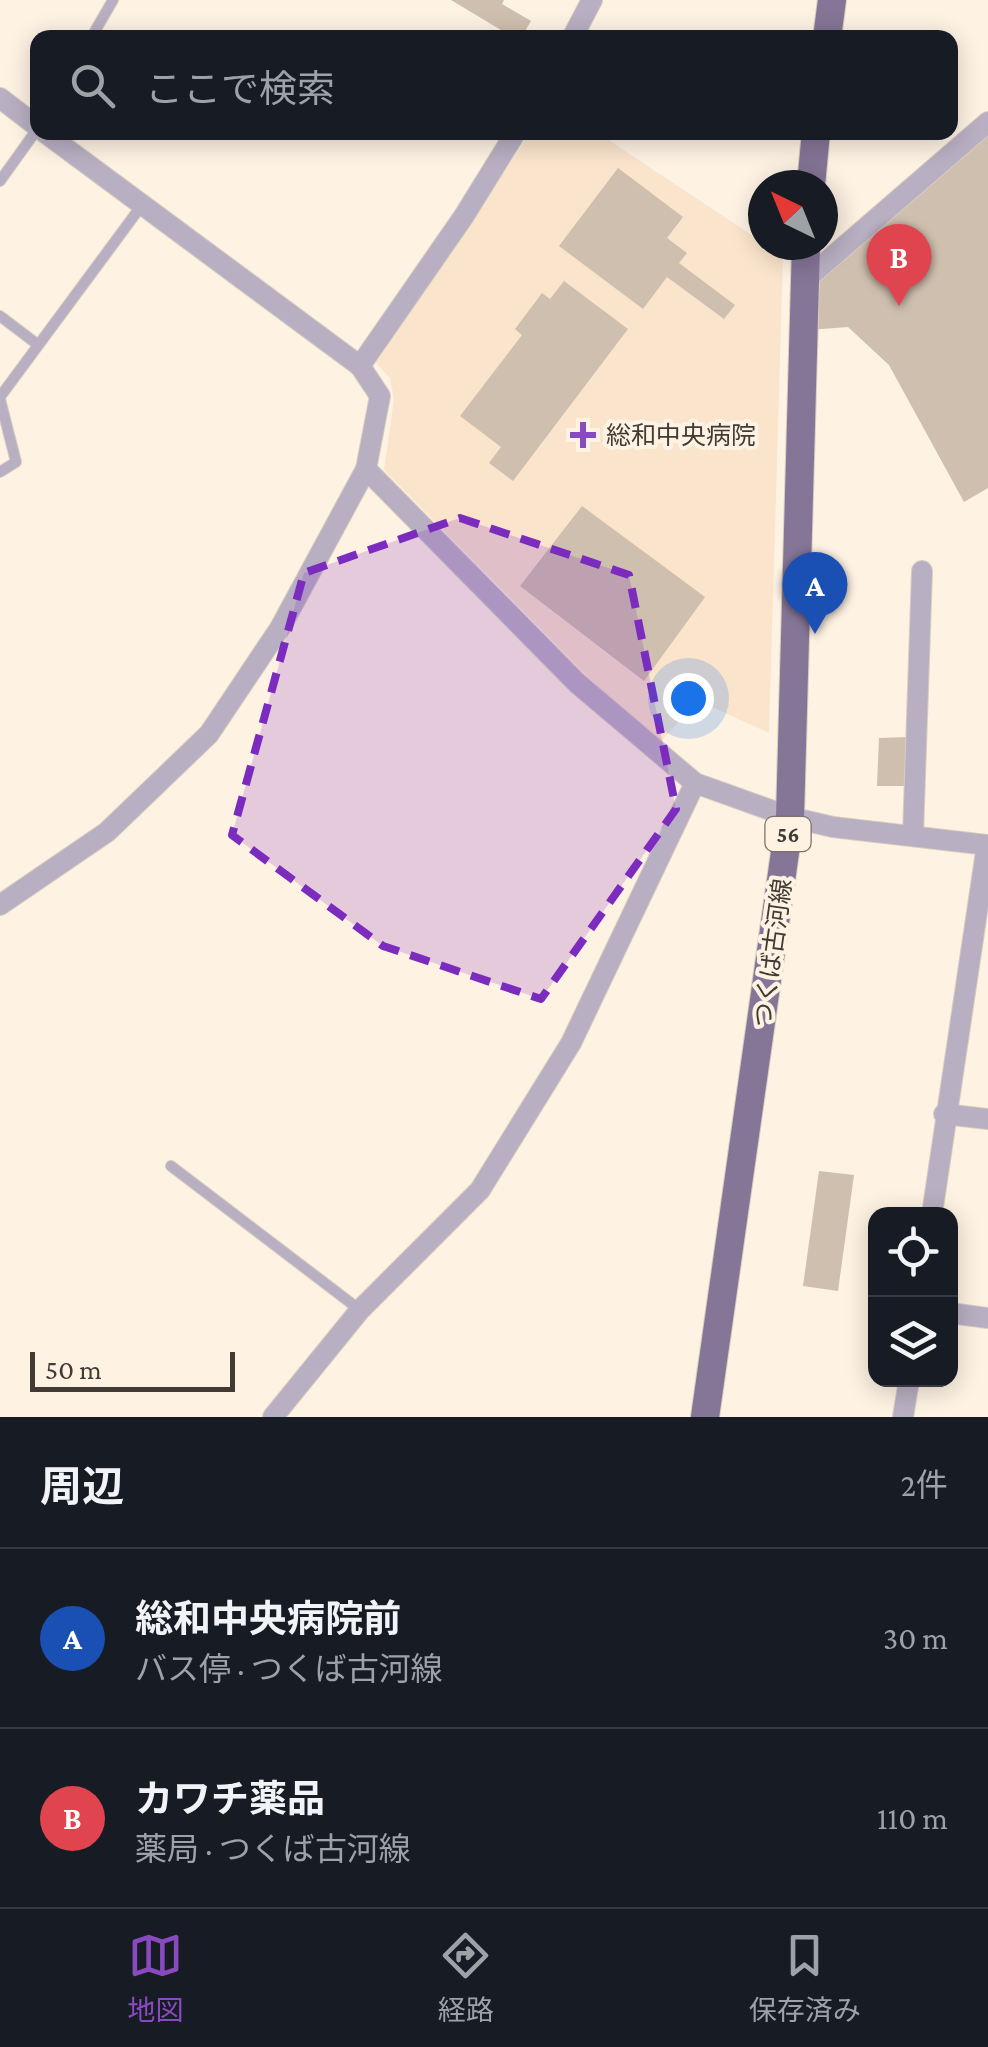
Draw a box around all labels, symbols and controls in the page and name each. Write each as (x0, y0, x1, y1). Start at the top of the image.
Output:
search box (30, 30, 958, 140)
icon: search (65, 58, 120, 113)
text: ここで検索 (145, 68, 335, 110)
north arrow (748, 170, 838, 260)
pin: B (866, 224, 932, 306)
marker: 総和中央病院 (570, 422, 596, 448)
place label: 総和中央病院 (606, 422, 756, 449)
pin: A (782, 552, 848, 634)
your location (663, 673, 714, 724)
road number: 56 (766, 817, 810, 851)
street label: つくば古河線 (749, 877, 796, 1029)
map controls (868, 1207, 958, 1387)
button: locate (868, 1207, 958, 1297)
button: layers (868, 1297, 958, 1387)
scale bar (30, 1347, 235, 1392)
text: 50 m (45, 1354, 102, 1385)
text: 周辺 (40, 1463, 124, 1510)
text: 2件 (901, 1467, 948, 1503)
text: 総和中央病院前 (135, 1598, 401, 1640)
text: A (63, 1620, 82, 1656)
text: 30 m (883, 1620, 948, 1656)
text: バス停 · つくば古河線 (135, 1651, 443, 1687)
text: カワチ薬品 (135, 1778, 325, 1820)
text: B (63, 1800, 82, 1836)
text: 110 m (877, 1800, 948, 1836)
text: 薬局 · つくば古河線 (135, 1831, 411, 1867)
tab: 地図 (127, 1928, 183, 2028)
tab: 経路 (438, 1928, 494, 2028)
tab: 保存済み (749, 1928, 861, 2028)

